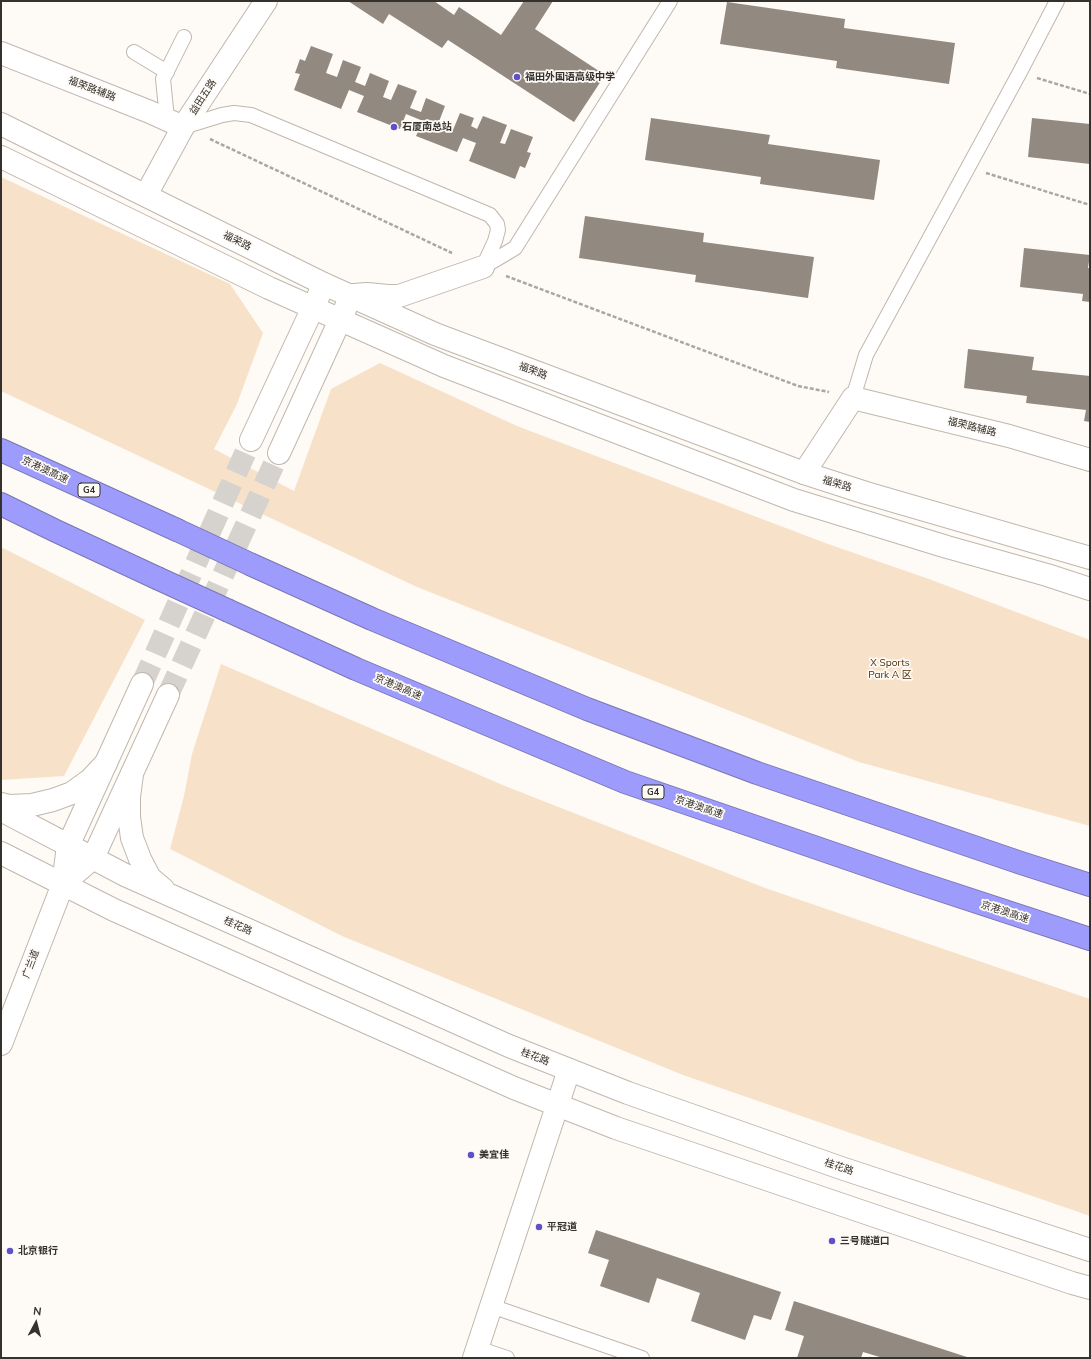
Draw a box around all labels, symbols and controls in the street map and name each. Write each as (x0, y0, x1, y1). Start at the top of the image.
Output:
place label: 福田外国语高级中学 (525, 71, 615, 83)
marker: 福田外国语高级中学 (512, 72, 522, 82)
street label: 福荣路辅路 (67, 74, 117, 104)
street label: 益田五路 (187, 77, 219, 117)
place label: 石厦南总站 (402, 121, 452, 133)
marker: 石厦南总站 (389, 122, 399, 132)
street label: 福荣路 (221, 229, 253, 253)
street label: 福荣路 (517, 360, 549, 382)
street label: 福荣路辅路 (946, 415, 998, 439)
street label: 京港澳高速 (20, 454, 70, 486)
street label: 福荣路 (821, 474, 853, 494)
road number: G4 (78, 483, 100, 497)
park label: X Sports Park A 区 (868, 657, 912, 680)
street label: 京港澳高速 (373, 672, 423, 702)
road number: G4 (642, 785, 664, 799)
street label: 京港澳高速 (673, 793, 725, 821)
street label: 京港澳高速 (979, 899, 1031, 925)
street label: 桂花路 (222, 914, 254, 938)
street label: 广兰道 (20, 948, 42, 980)
street label: 桂花路 (519, 1046, 551, 1068)
place label: 美宜佳 (479, 1149, 509, 1161)
marker: 美宜佳 (466, 1150, 476, 1160)
street label: 桂花路 (823, 1156, 855, 1178)
place label: 平冠道 (547, 1221, 577, 1233)
marker: 平冠道 (534, 1222, 544, 1232)
place label: 三号隧道口 (840, 1235, 890, 1247)
marker: 三号隧道口 (827, 1236, 837, 1246)
place label: 北京银行 (18, 1245, 58, 1257)
marker: 北京银行 (5, 1246, 15, 1256)
north arrow (16, 1303, 56, 1343)
text: N (32, 1304, 42, 1319)

